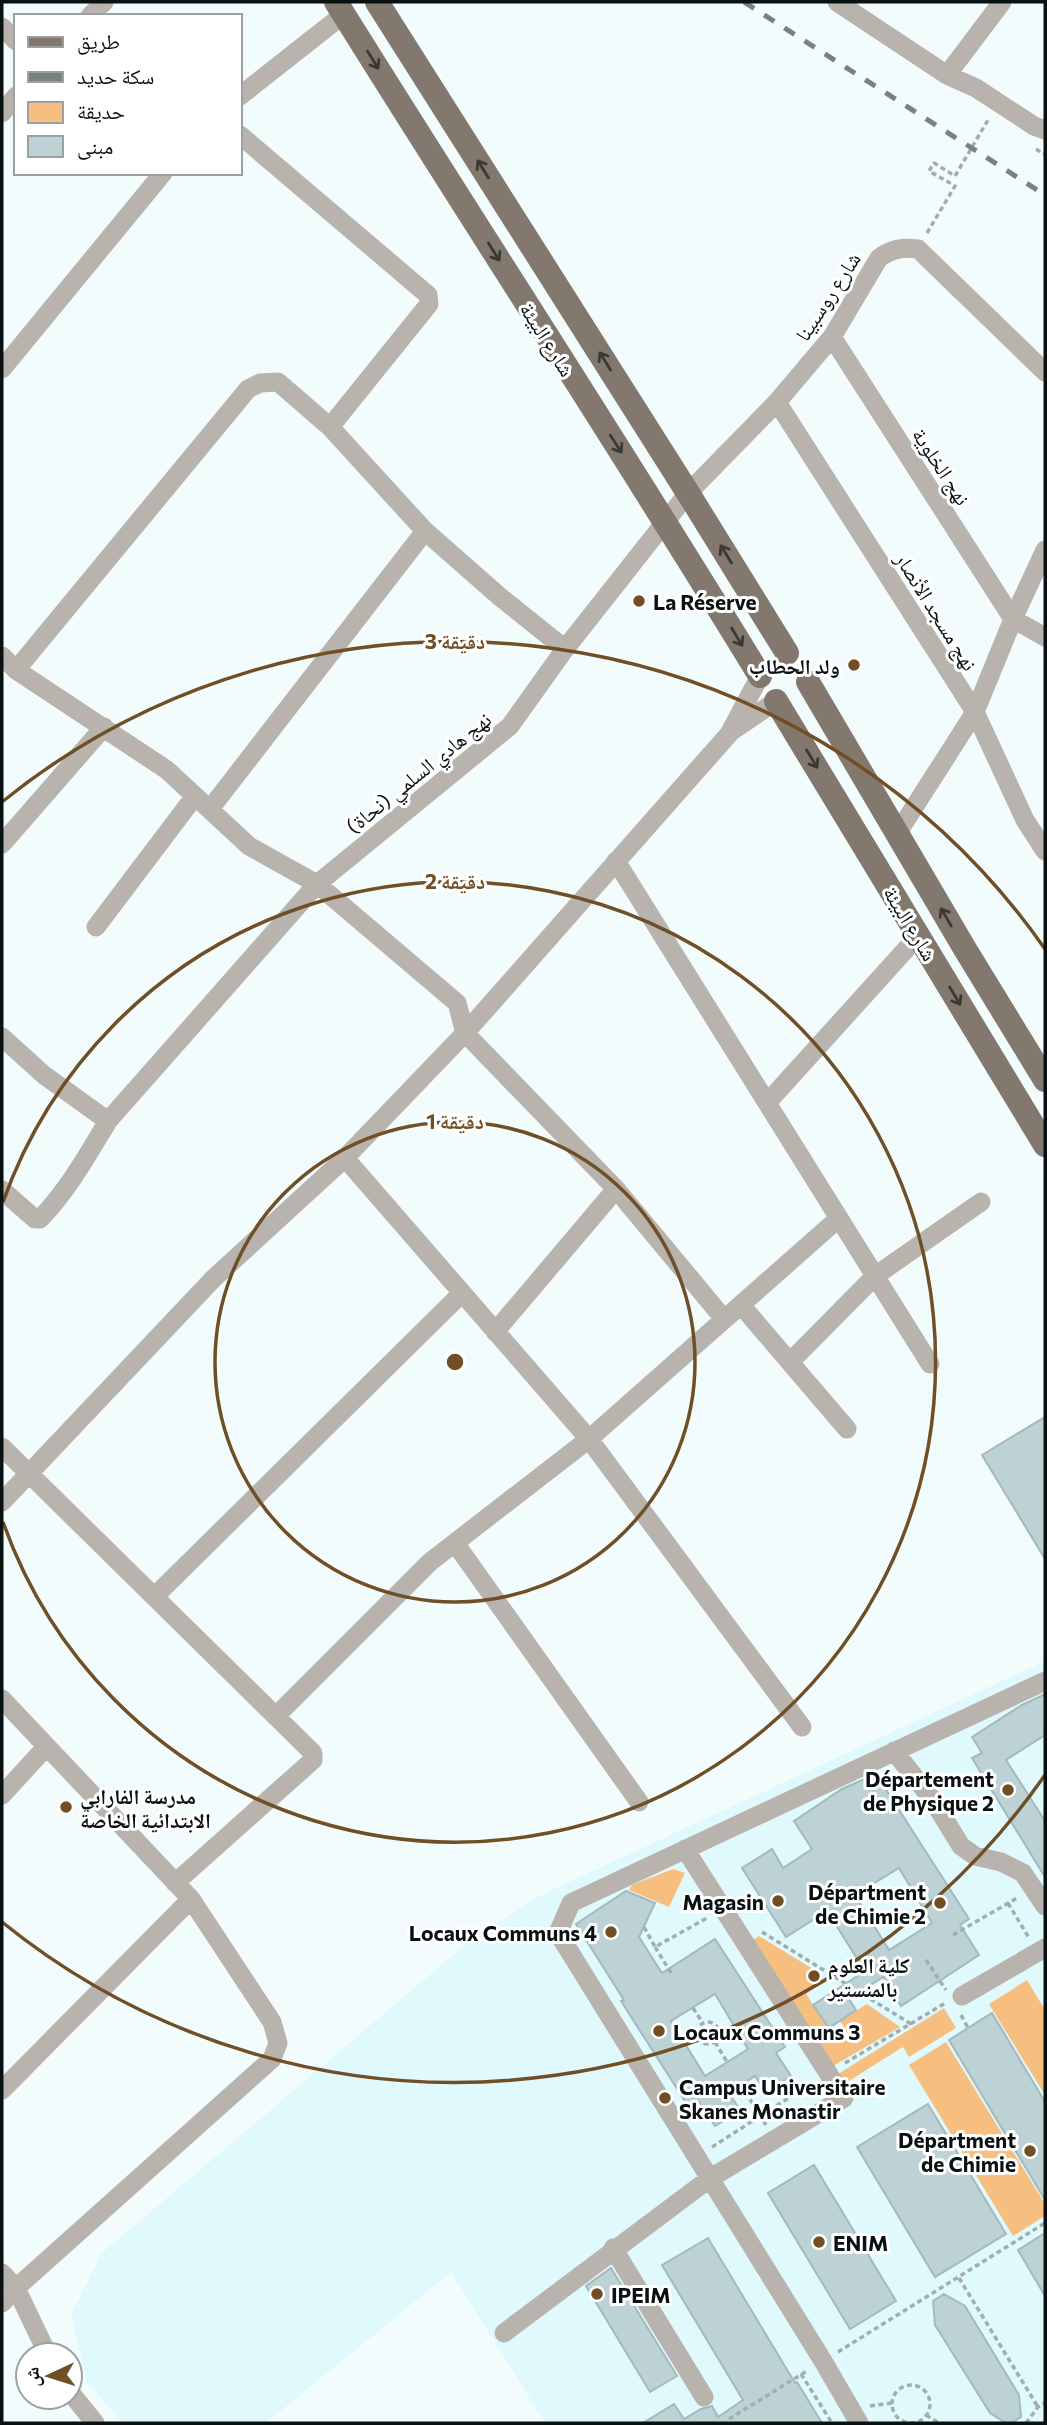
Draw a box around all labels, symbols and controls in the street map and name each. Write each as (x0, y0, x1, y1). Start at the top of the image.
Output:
legend (14, 14, 242, 175)
text: طريق (77, 28, 120, 55)
one-way arrow (366, 49, 380, 69)
text: سكة حديد (77, 63, 154, 88)
text: حديقة (77, 98, 125, 123)
text: مبنى (77, 133, 113, 160)
one-way arrow (476, 160, 490, 179)
one-way arrow (486, 242, 501, 261)
street label: شارع روسبينا (789, 247, 867, 346)
street label: شارع البيئة (514, 297, 581, 382)
one-way arrow (597, 352, 612, 371)
street label: نهج الخلوية (906, 423, 976, 510)
one-way arrow (608, 434, 623, 453)
one-way arrow (719, 544, 733, 564)
street label: نهج مسجد الأنصار (888, 546, 983, 676)
place label: La Réserve (653, 589, 757, 614)
marker: La Réserve (631, 593, 647, 609)
one-way arrow (730, 626, 744, 646)
text: 3 دقيقة (425, 628, 485, 654)
place label: ولد الحطاب (749, 653, 840, 678)
marker: ولد الحطاب (846, 657, 862, 673)
street label: نهج هادي السلمي (نحاة) (341, 706, 499, 842)
one-way arrow (805, 748, 819, 768)
text: 2 دقيقة (425, 868, 485, 894)
street label: شارع البيئة (877, 881, 943, 966)
one-way arrow (939, 907, 952, 928)
one-way arrow (948, 985, 962, 1005)
text: 1 دقيقة (426, 1108, 484, 1134)
centre of rings (443, 1350, 467, 1374)
place label: Département de Physique 2 (863, 1766, 994, 1815)
marker: Département de Physique 2 (1000, 1782, 1016, 1798)
place label: مدرسة الفارابي الابتدائية الخاصة (80, 1783, 211, 1832)
marker: مدرسة الفارابي الابتدائية الخاصة (58, 1799, 74, 1815)
place label: Départment de Chimie 2 (808, 1879, 926, 1928)
place label: Magasin (683, 1889, 764, 1914)
marker: Magasin (770, 1893, 786, 1909)
marker: Départment de Chimie 2 (932, 1895, 948, 1911)
place label: Locaux Communs 4 (409, 1920, 597, 1945)
marker: Locaux Communs 4 (603, 1924, 619, 1940)
place label: كلية العلوم بالمنستير (827, 1952, 910, 2002)
marker: كلية العلوم بالمنستير (806, 1968, 822, 1984)
place label: Locaux Communs 3 (673, 2019, 861, 2044)
marker: Locaux Communs 3 (651, 2023, 667, 2039)
place label: Campus Universitaire Skanes Monastir (679, 2074, 886, 2123)
marker: Campus Universitaire Skanes Monastir (657, 2090, 673, 2106)
place label: Départment de Chimie (898, 2127, 1016, 2176)
marker: Départment de Chimie (1022, 2143, 1038, 2159)
place label: ENIM (833, 2230, 888, 2255)
marker: ENIM (811, 2234, 827, 2250)
place label: IPEIM (611, 2282, 671, 2307)
marker: IPEIM (589, 2286, 605, 2302)
north arrow (14, 2341, 84, 2411)
text: ش (19, 2366, 45, 2388)

